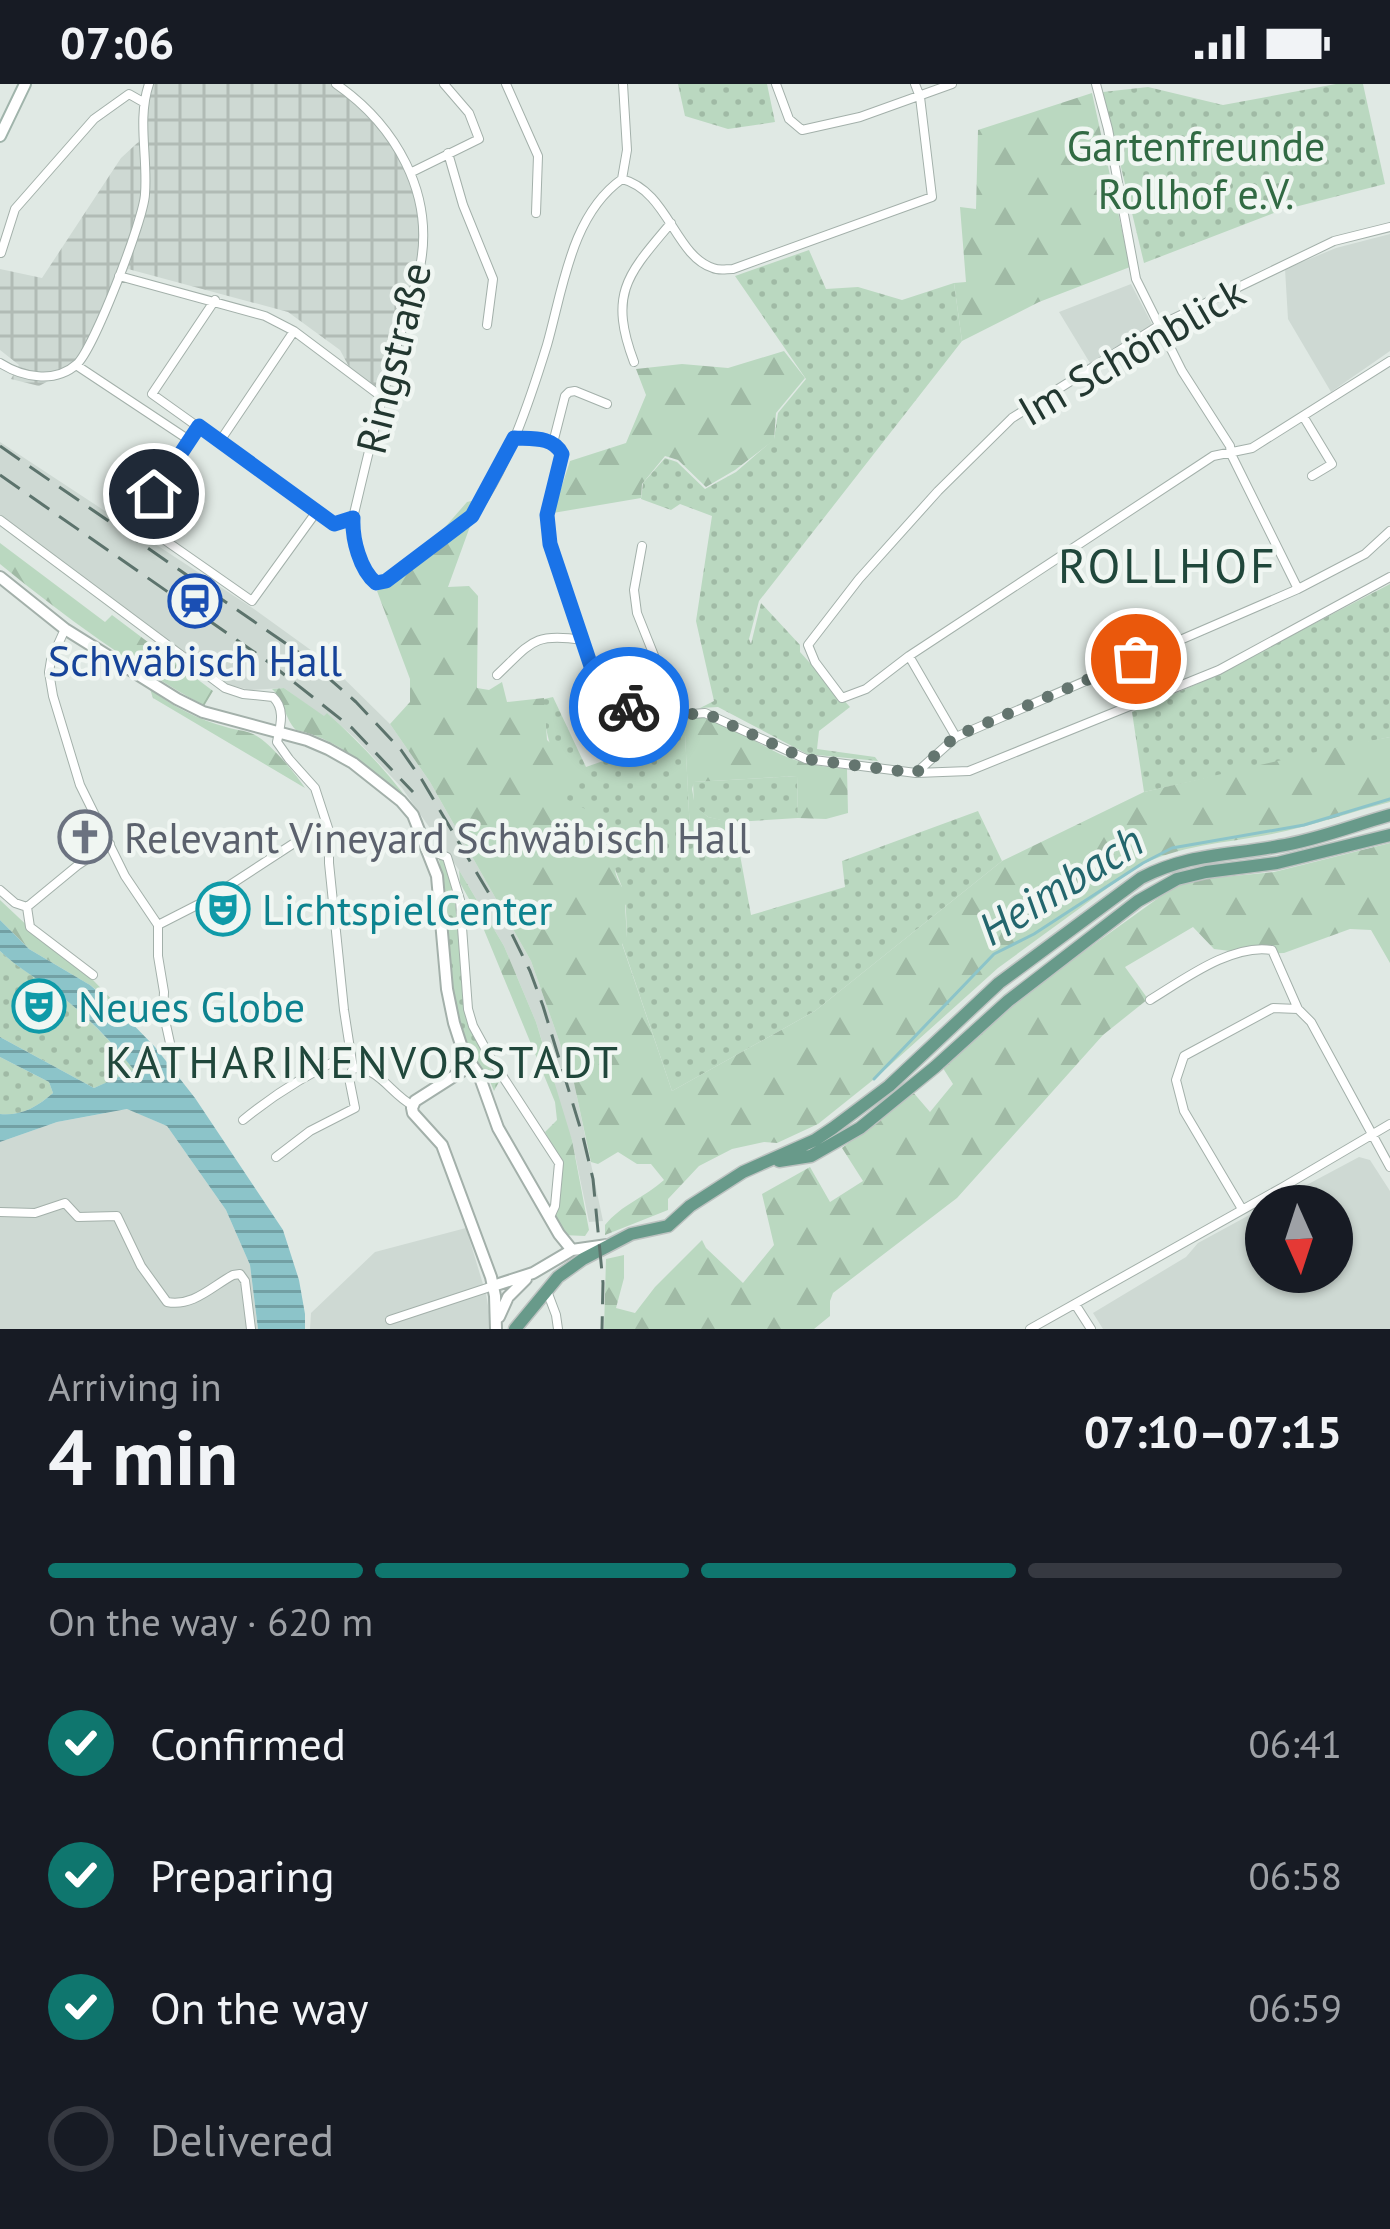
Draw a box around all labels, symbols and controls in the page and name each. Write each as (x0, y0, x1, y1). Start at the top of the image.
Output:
text: 07:06 (60, 13, 174, 71)
park label: Gartenfreunde Rollhof e.V. (1067, 118, 1325, 221)
street label: Ringstraße (343, 257, 443, 459)
street label: Im Schönblick (1008, 264, 1254, 438)
pin (103, 443, 205, 545)
icon: home (121, 461, 187, 527)
district label: ROLLHOF (1058, 534, 1278, 596)
station icon: Schwäbisch Hall (167, 573, 223, 629)
pin (1085, 608, 1187, 710)
icon: bag (1103, 626, 1169, 692)
place label: Schwäbisch Hall (48, 633, 342, 688)
courier (569, 647, 689, 767)
icon: bike (596, 674, 662, 740)
church icon: Relevant Vineyard Schwäbisch Hall (57, 809, 113, 865)
place label: Relevant Vineyard Schwäbisch Hall (124, 810, 750, 865)
water label: Heimbach (967, 811, 1153, 957)
theatre icon: LichtspielCenter (195, 881, 251, 937)
place label: LichtspielCenter (262, 882, 553, 937)
theatre icon: Neues Globe (11, 978, 67, 1034)
place label: Neues Globe (78, 979, 305, 1034)
district label: KATHARINENVORSTADT (105, 1032, 621, 1090)
north arrow (1245, 1185, 1353, 1293)
map controls (1245, 1185, 1353, 1293)
text: Arriving in (48, 1361, 222, 1412)
text: 07:10–07:15 (1084, 1402, 1342, 1460)
text: 4 min (48, 1406, 238, 1507)
text: On the way · 620 m (48, 1596, 373, 1647)
icon: check (48, 1710, 114, 1776)
text: Confirmed (150, 1714, 346, 1772)
text: 06:41 (1248, 1718, 1342, 1769)
icon: check (48, 1842, 114, 1908)
text: Preparing (150, 1846, 335, 1904)
text: 06:58 (1248, 1850, 1342, 1901)
icon: check (48, 1974, 114, 2040)
text: On the way (150, 1978, 369, 2036)
text: 06:59 (1248, 1982, 1342, 2033)
text: Delivered (150, 2110, 334, 2168)

